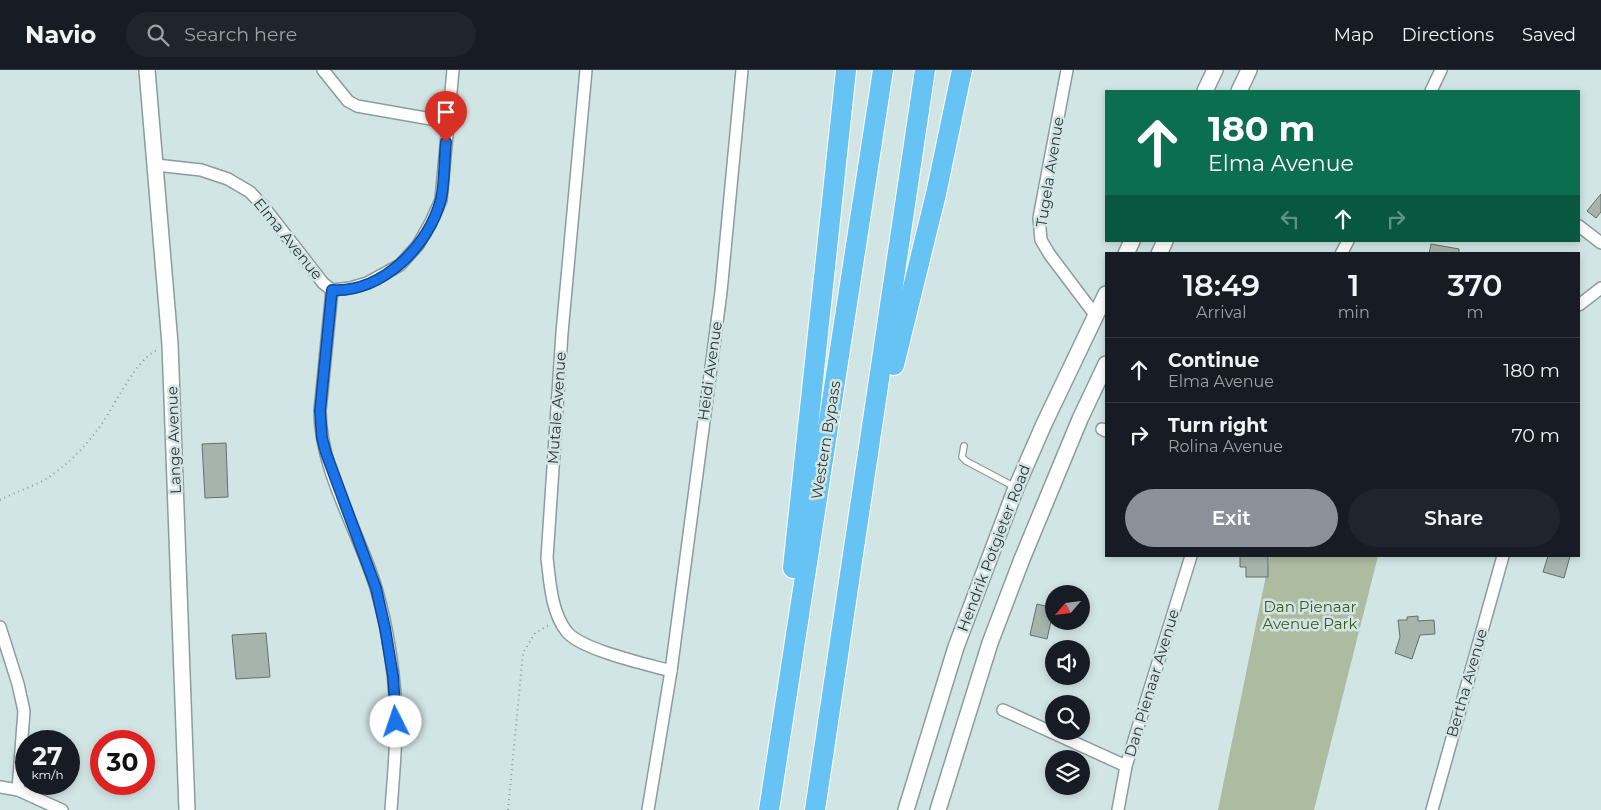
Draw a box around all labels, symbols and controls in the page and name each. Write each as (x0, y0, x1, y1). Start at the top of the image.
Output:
search box (126, 12, 476, 57)
text: Navio (25, 20, 96, 49)
icon: search (144, 21, 172, 49)
text: Search here (184, 23, 297, 46)
text: Map (1334, 24, 1374, 46)
text: Directions (1402, 24, 1494, 46)
text: Saved (1522, 24, 1576, 46)
pin (425, 91, 467, 142)
icon: arrive (432, 98, 460, 126)
text: 180 m (1208, 107, 1315, 150)
icon: ahead (1125, 110, 1190, 175)
street label: Tugela Avenue (1031, 115, 1068, 228)
text: Elma Avenue (1208, 150, 1354, 177)
street label: Elma Avenue (250, 194, 327, 283)
icon: left (1276, 205, 1304, 233)
icon: ahead (1329, 205, 1357, 233)
icon: right (1382, 205, 1410, 233)
text: 18:49 (1183, 267, 1260, 304)
text: 1 (1348, 267, 1359, 304)
text: 370 (1447, 267, 1502, 304)
text: Arrival (1196, 303, 1247, 322)
text: min (1338, 303, 1370, 322)
text: m (1466, 303, 1483, 322)
street label: Heidi Avenue (693, 320, 726, 422)
text: Continue (1168, 349, 1259, 372)
street label: Mutale Avenue (543, 351, 570, 465)
icon: ahead (1125, 356, 1153, 384)
text: 180 m (1503, 359, 1560, 382)
text: Elma Avenue (1168, 372, 1274, 391)
street label: Western Bypass (807, 379, 844, 501)
street label: Lange Avenue (162, 386, 185, 494)
text: Turn right (1168, 414, 1268, 437)
icon: right (1125, 421, 1153, 449)
text: 70 m (1511, 424, 1560, 447)
text: Rolina Avenue (1168, 437, 1283, 456)
street label: Hendrik Potgieter Road (953, 462, 1034, 634)
button: Exit (1125, 489, 1338, 547)
button: Share (1348, 489, 1560, 547)
north arrow (1045, 585, 1090, 630)
map controls (1045, 585, 1090, 795)
park label: Dan Pienaar Avenue Park (1263, 597, 1357, 633)
street label: Dan Pienaar Avenue (1120, 607, 1183, 759)
street label: Bertha Avenue (1442, 626, 1491, 739)
button: sound (1045, 640, 1090, 685)
position arrow (369, 695, 421, 747)
button: search (1045, 695, 1090, 740)
speed limit sign: 30 (90, 730, 155, 795)
text: 27 (32, 741, 63, 771)
button: layers (1045, 750, 1090, 795)
text: km/h (31, 767, 64, 782)

